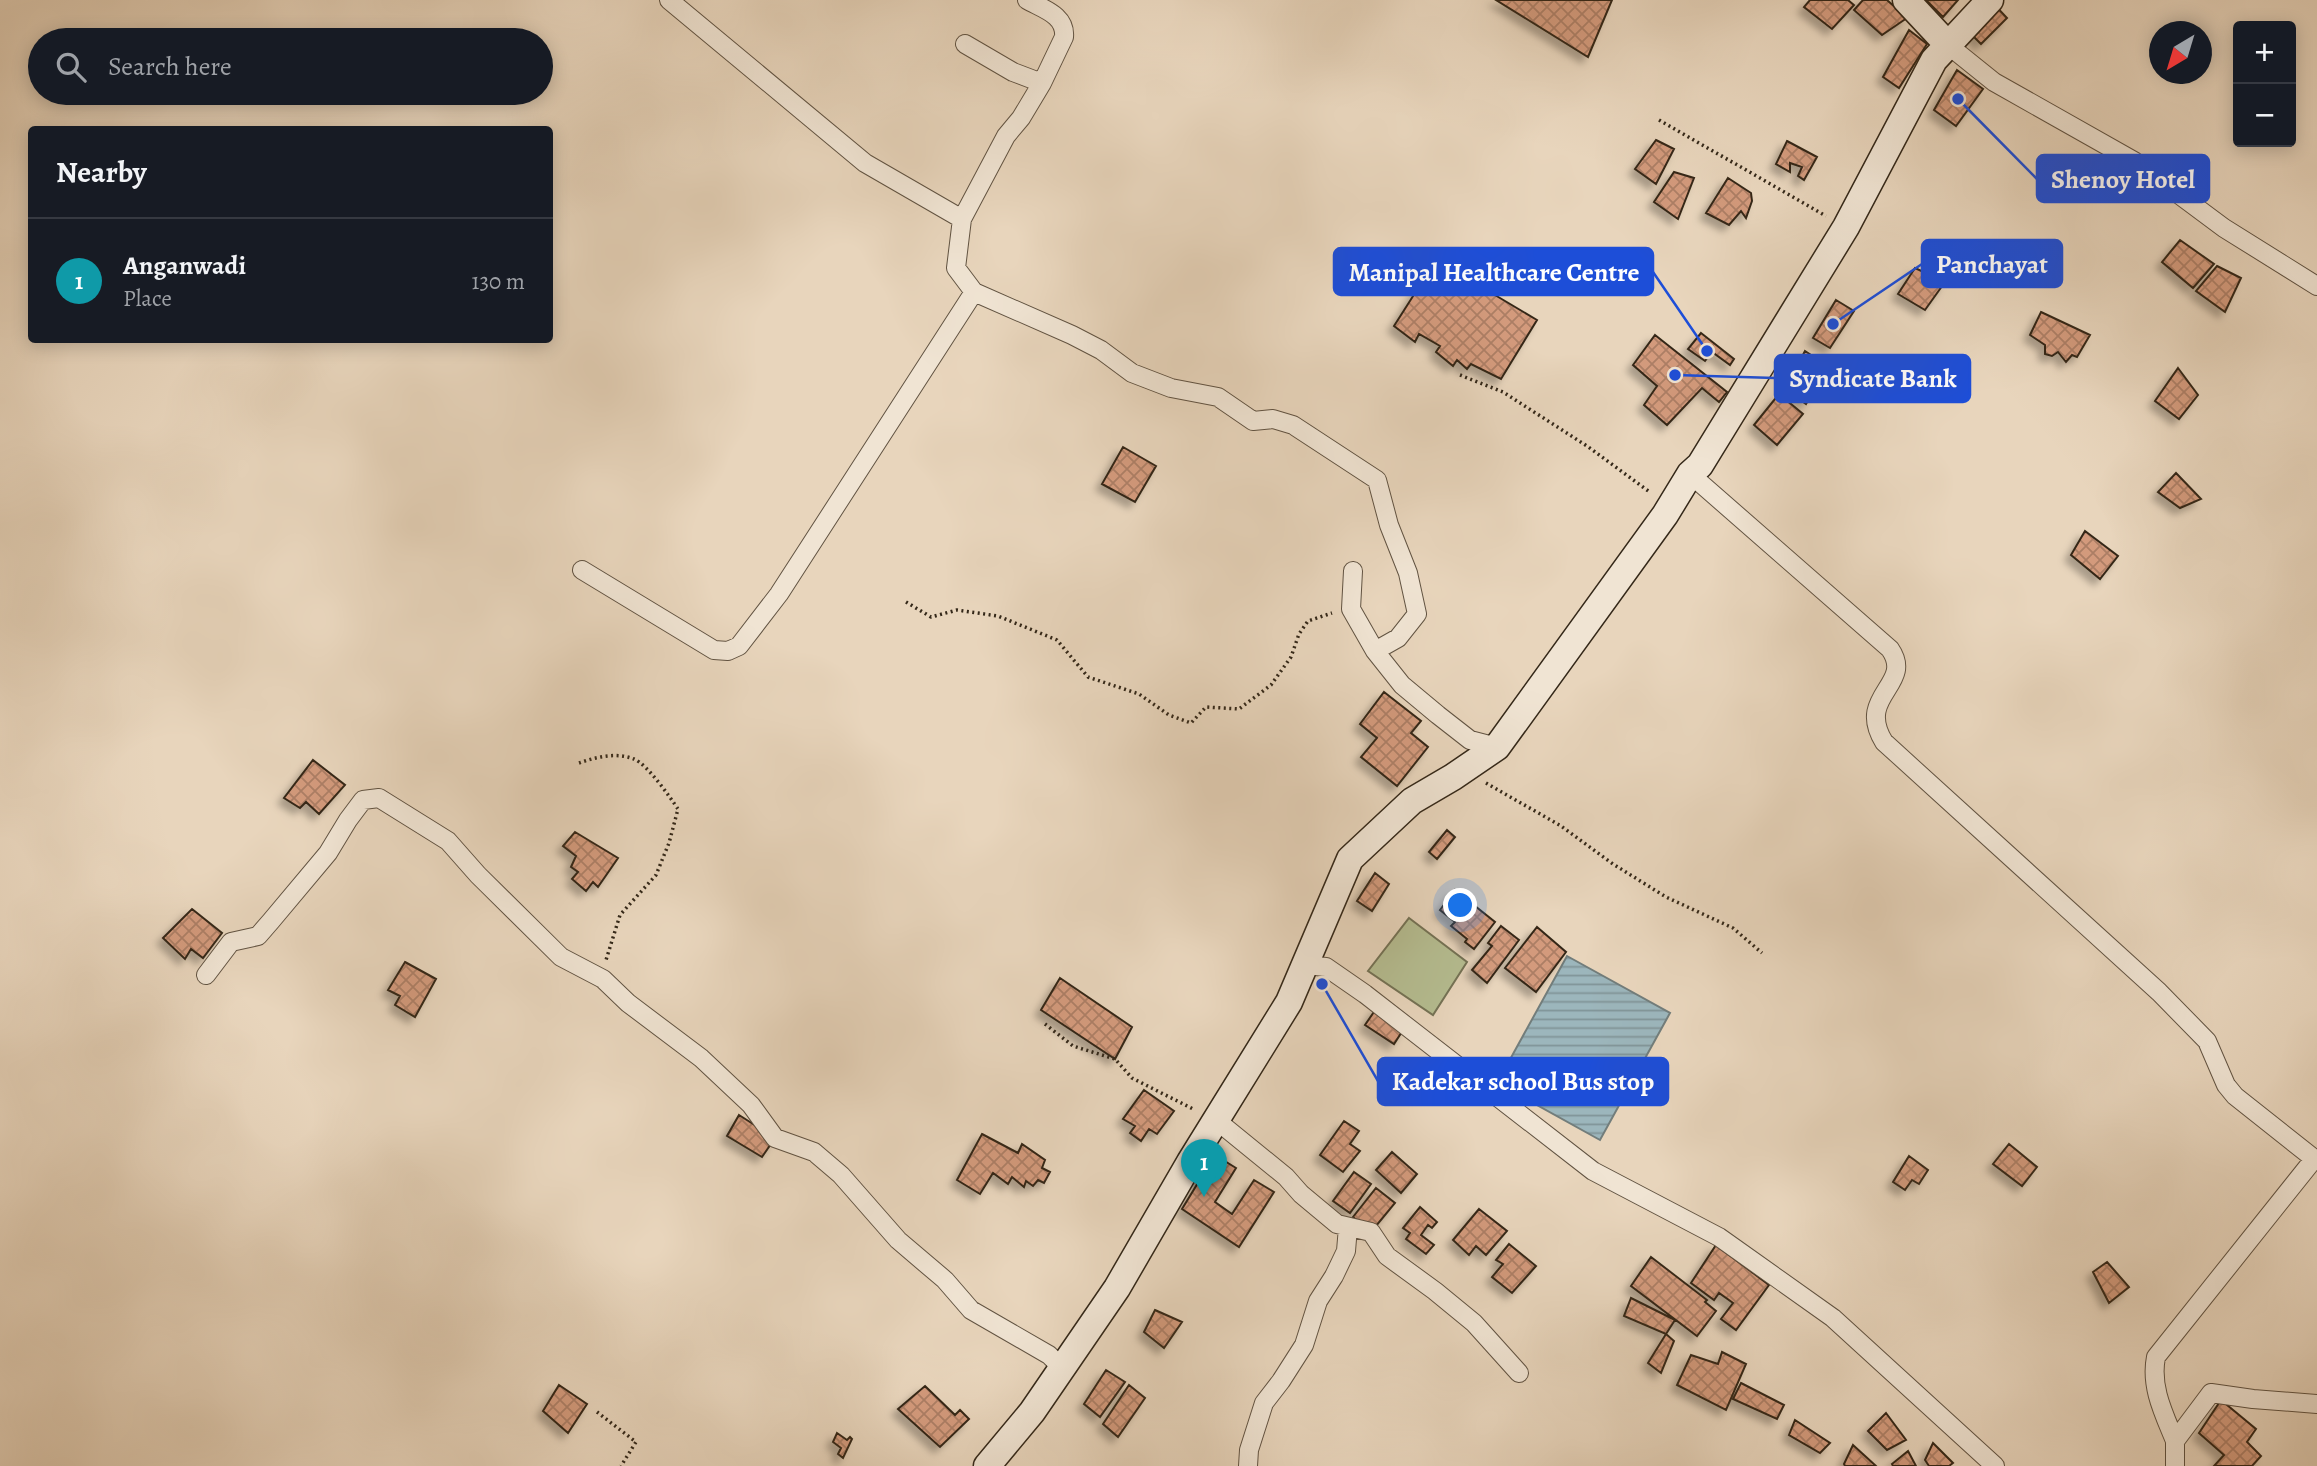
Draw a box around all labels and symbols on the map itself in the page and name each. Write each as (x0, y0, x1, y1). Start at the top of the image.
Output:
north arrow (2149, 21, 2212, 84)
callout: Shenoy Hotel (2037, 155, 2209, 202)
text: Shenoy Hotel (2051, 162, 2195, 197)
callout: Panchayat (1922, 240, 2062, 287)
text: Panchayat (1936, 247, 2048, 282)
callout: Manipal Healthcare Centre (1334, 248, 1653, 295)
text: Manipal Healthcare Centre (1348, 255, 1640, 290)
callout: Syndicate Bank (1775, 355, 1970, 402)
text: Syndicate Bank (1789, 361, 1957, 396)
your location (1443, 888, 1477, 922)
callout: Kadekar school Bus stop (1378, 1058, 1668, 1105)
text: Kadekar school Bus stop (1392, 1064, 1654, 1099)
pin: 1 (1181, 1139, 1227, 1197)

